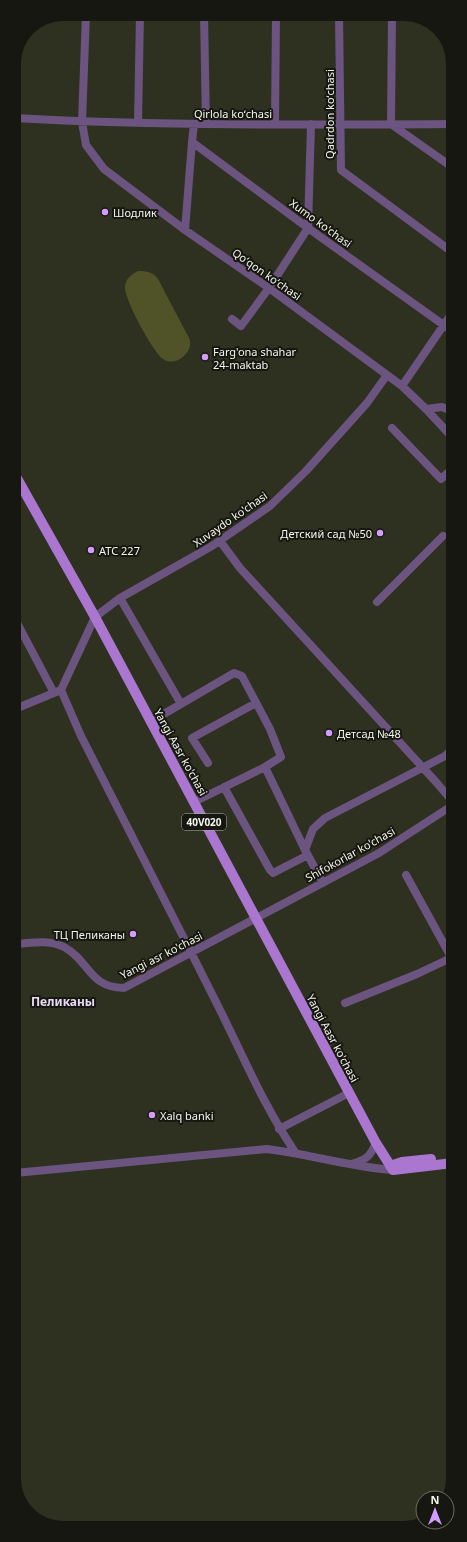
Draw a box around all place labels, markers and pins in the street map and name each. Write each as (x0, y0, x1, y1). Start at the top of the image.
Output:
place label: Шодлик (113, 205, 157, 220)
marker: Шодлик (100, 207, 110, 217)
place label: Farg'ona shahar 24-maktab (213, 344, 297, 372)
marker: Farg'ona shahar 24-maktab (200, 352, 210, 362)
place label: Детский сад №50 (280, 526, 372, 541)
marker: Детский сад №50 (375, 528, 385, 538)
place label: АТС 227 (99, 543, 140, 558)
marker: АТС 227 (86, 545, 96, 555)
place label: Детсад №48 (337, 726, 401, 741)
marker: Детсад №48 (324, 728, 334, 738)
place label: ТЦ Пеликаны (54, 927, 125, 942)
marker: ТЦ Пеликаны (128, 929, 138, 939)
place label: Xalq banki (160, 1108, 214, 1123)
marker: Xalq banki (147, 1110, 157, 1120)

